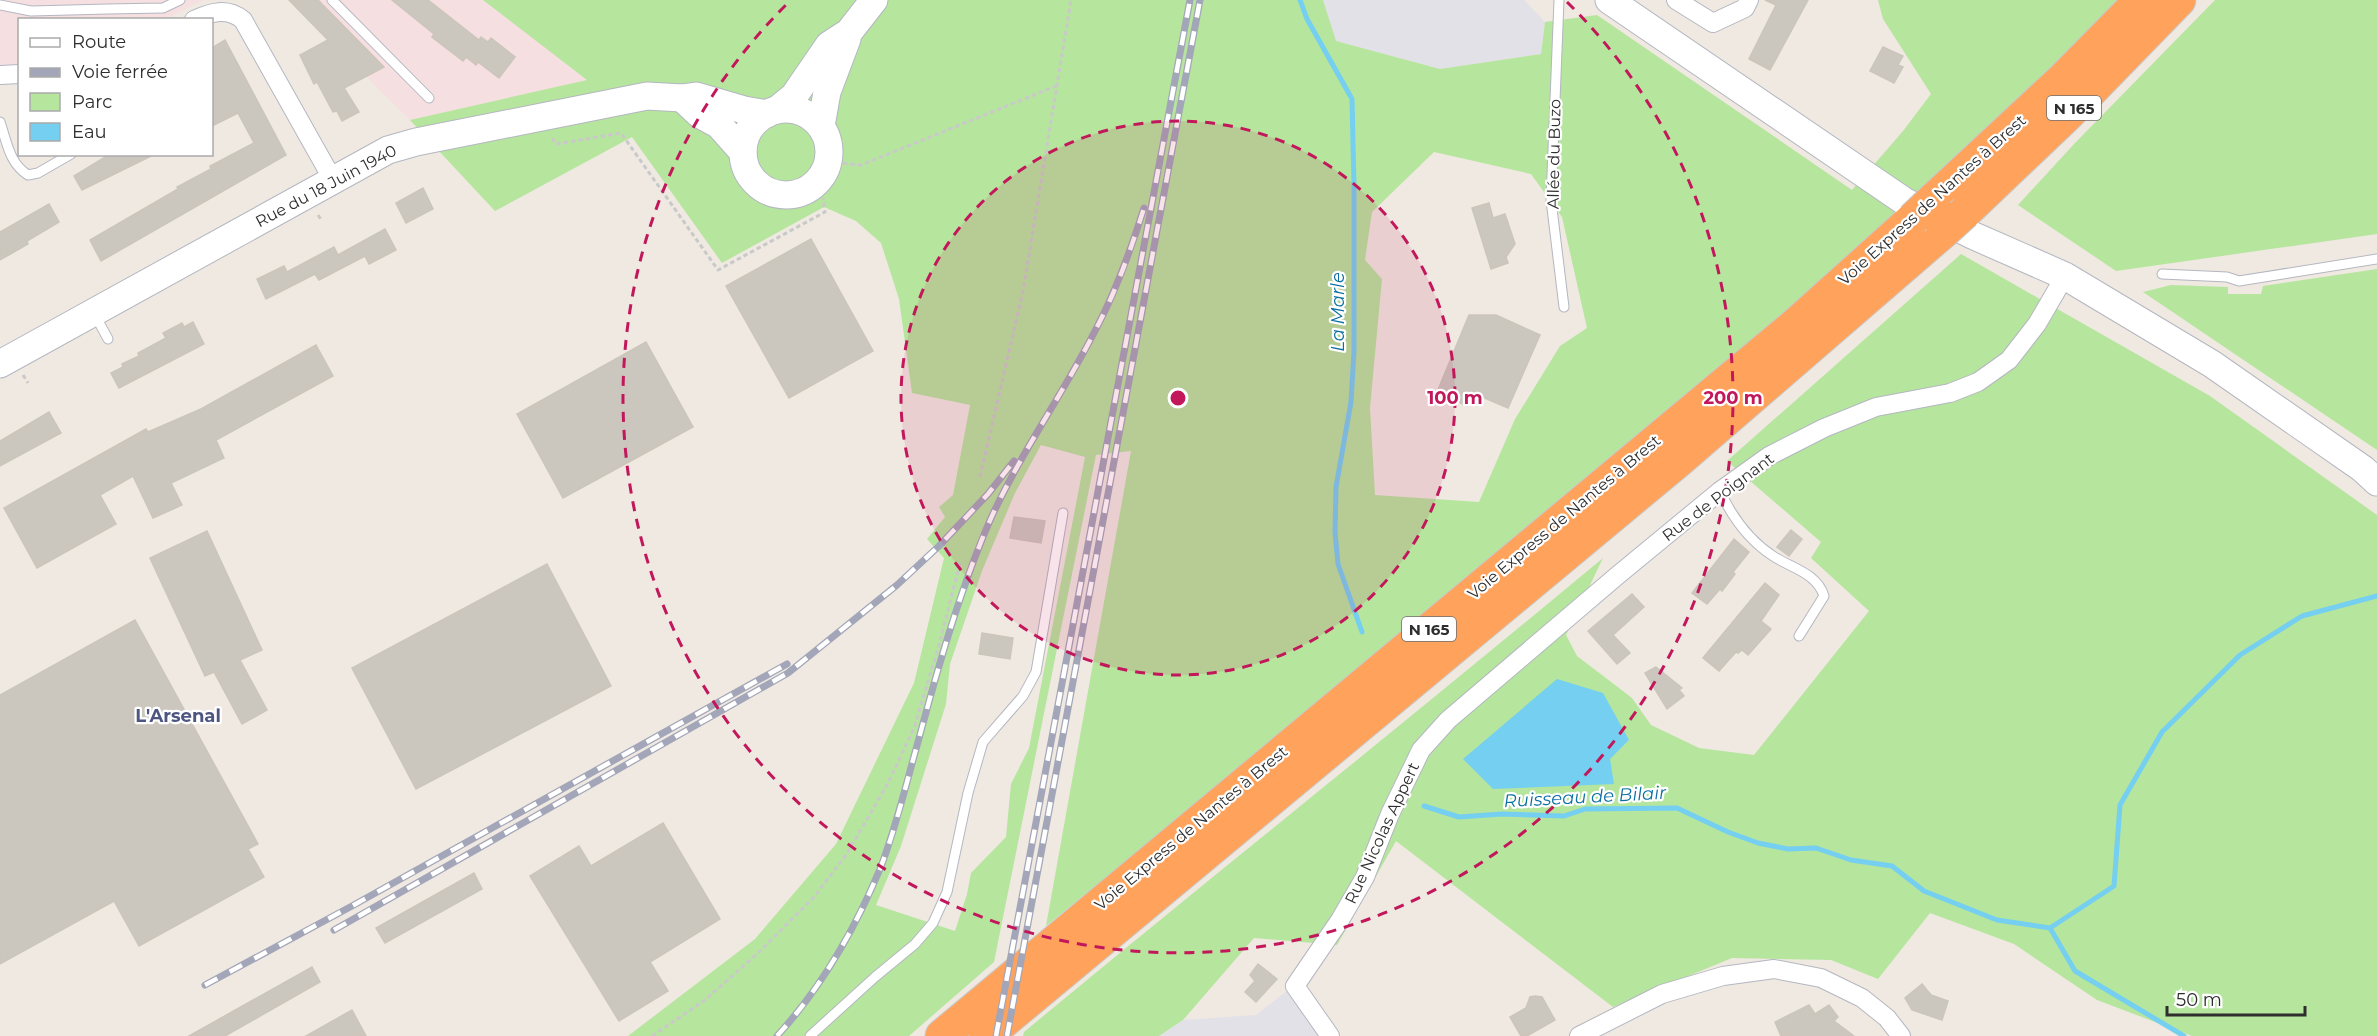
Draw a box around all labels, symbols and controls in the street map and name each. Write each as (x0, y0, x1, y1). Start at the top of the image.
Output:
legend (18, 18, 213, 156)
text: Route (72, 31, 126, 53)
text: Voie ferrée (72, 61, 168, 83)
text: Parc (72, 91, 112, 113)
road number: N 165 (2047, 96, 2101, 120)
street label: Allée du Buzo (1544, 99, 1564, 209)
street label: Voie Express de Nantes à Brest (1834, 110, 2030, 289)
text: Eau (72, 121, 107, 143)
street label: Rue du 18 Juin 1940 (252, 141, 400, 231)
water label: La Marle (1327, 272, 1349, 352)
text: 100 m (1427, 387, 1483, 409)
text: 200 m (1703, 387, 1763, 409)
centre of rings (1168, 388, 1188, 408)
street label: Voie Express de Nantes à Brest (1464, 430, 1665, 603)
street label: Rue de Poignant (1658, 448, 1778, 545)
road number: N 165 (1402, 617, 1456, 641)
district label: L'Arsenal (135, 705, 221, 727)
street label: Voie Express de Nantes à Brest (1091, 741, 1292, 914)
street label: Rue Nicolas Appert (1341, 759, 1423, 907)
water label: Ruisseau de Bilair (1503, 782, 1668, 812)
scale bar (2167, 979, 2305, 1017)
text: 50 m (2176, 989, 2222, 1011)

